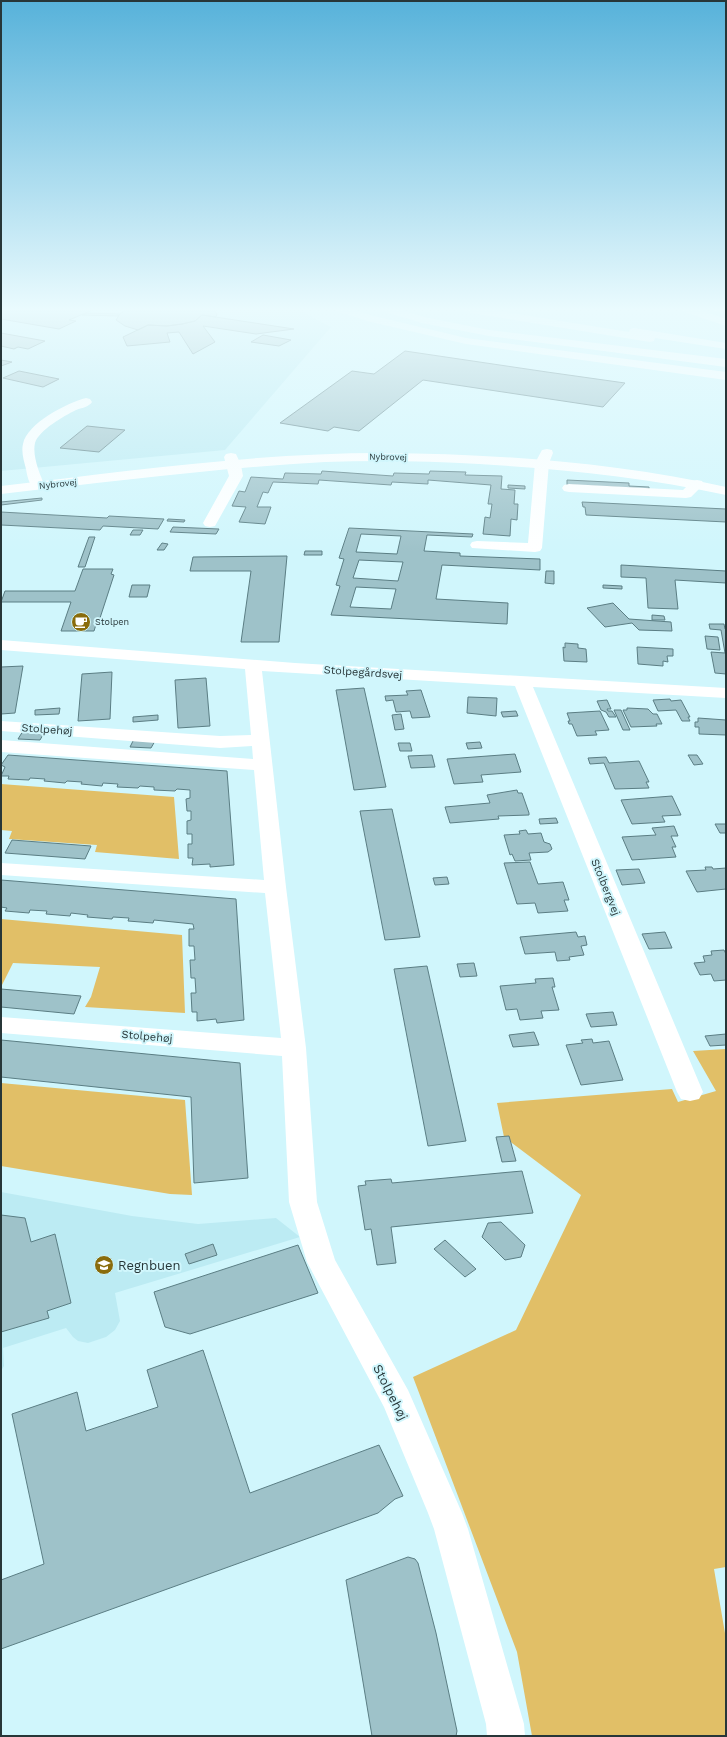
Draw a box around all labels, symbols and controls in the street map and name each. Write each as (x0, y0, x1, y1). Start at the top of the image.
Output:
street label: Nybrovej (369, 452, 407, 462)
street label: Nybrovej (39, 477, 77, 491)
cafe icon: Stolpen (70, 611, 92, 633)
place label: Stolpen (95, 617, 129, 627)
street label: Stolpegårdsvej (323, 663, 403, 682)
street label: Stolpehøj (21, 721, 73, 738)
street label: Stolbergvej (588, 857, 623, 917)
street label: Stolpehøj (121, 1028, 173, 1045)
school or university icon: Regnbuen (93, 1254, 115, 1276)
place label: Regnbuen (118, 1258, 181, 1273)
street label: Stolpehøj (370, 1362, 411, 1423)

